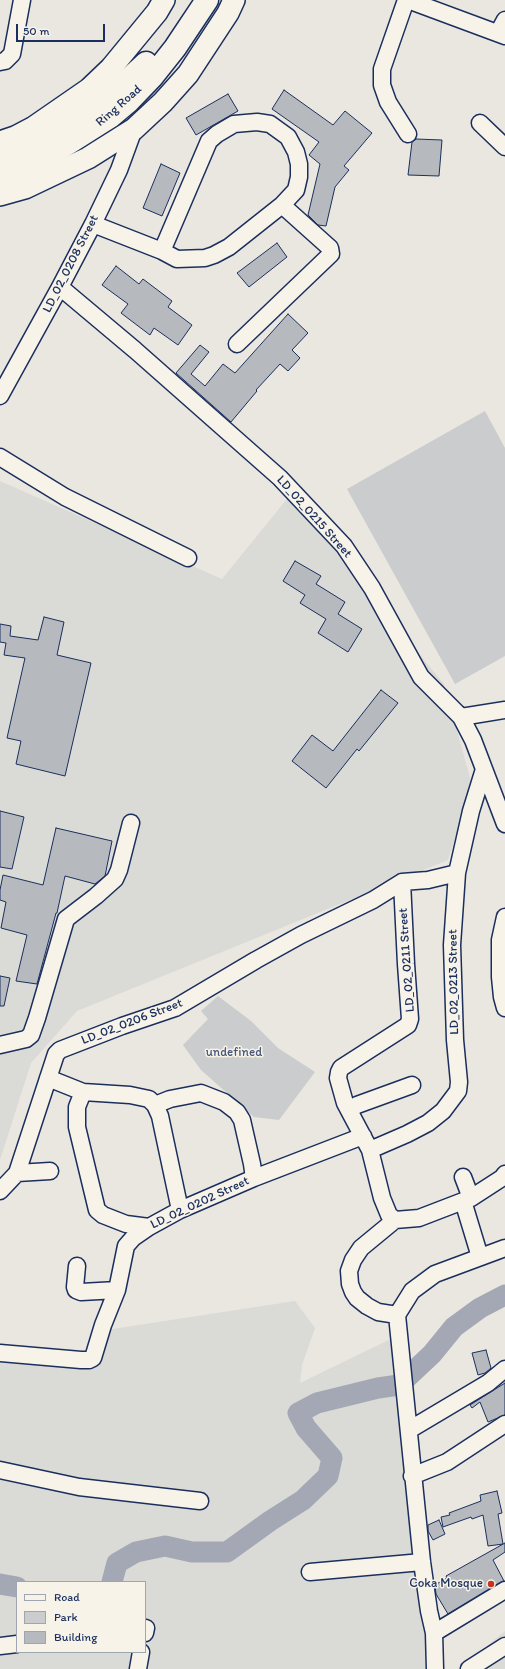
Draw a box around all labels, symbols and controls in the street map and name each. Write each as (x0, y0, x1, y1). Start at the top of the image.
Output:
scale bar (18, 16, 107, 42)
text: 50 m (23, 24, 49, 38)
street label: Ring Road (93, 82, 145, 130)
street label: LD_02_0208 Street (40, 212, 102, 316)
street label: LD_02_0215 Street (273, 473, 355, 561)
street label: LD_02_0211 Street (396, 907, 418, 1013)
street label: LD_02_0213 Street (445, 929, 463, 1035)
street label: LD_02_0206 Street (79, 995, 185, 1049)
park label: undefined (206, 1045, 262, 1061)
street label: LD_02_0202 Street (148, 1173, 252, 1233)
place label: Coka Mosque (409, 1576, 483, 1592)
marker: Coka Mosque (486, 1579, 496, 1589)
legend (16, 1581, 146, 1653)
text: Road (54, 1590, 80, 1604)
text: Park (54, 1610, 78, 1624)
text: Building (54, 1630, 97, 1644)

